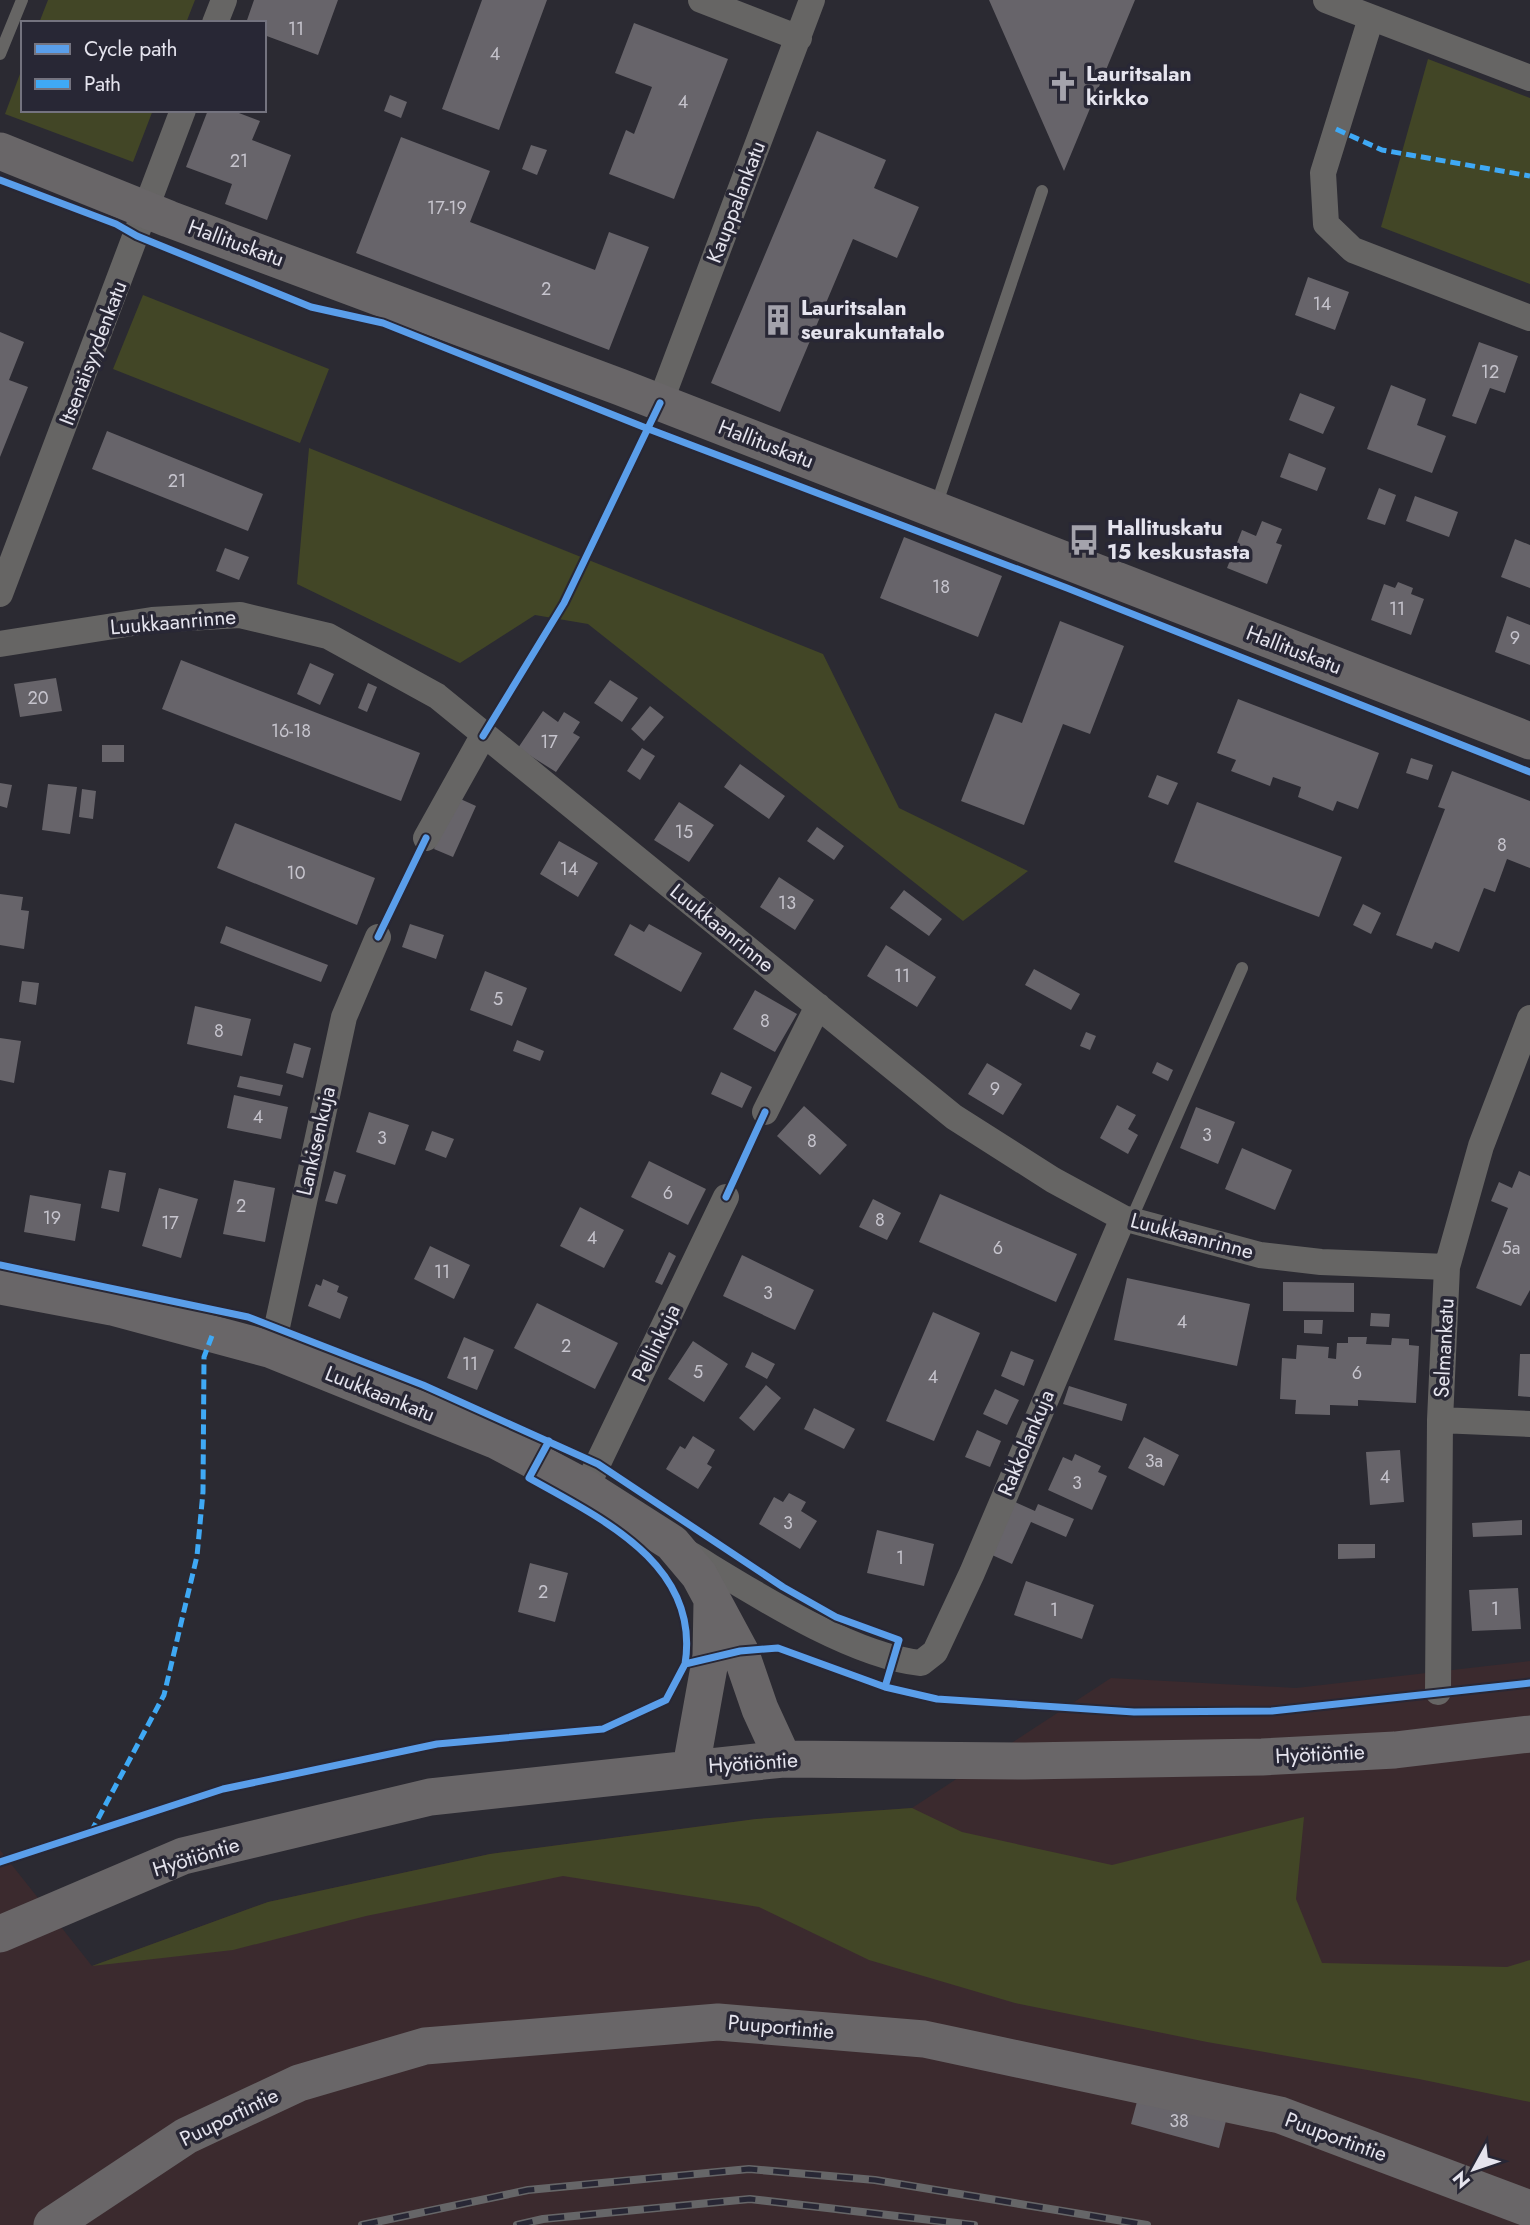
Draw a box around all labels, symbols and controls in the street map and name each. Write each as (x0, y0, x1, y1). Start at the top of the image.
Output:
house number: 11 (288, 16, 304, 42)
legend (21, 21, 266, 112)
text: Cycle path (84, 34, 177, 64)
house number: 4 (490, 41, 500, 67)
place label: Lauritsalan kirkko (1086, 59, 1192, 113)
text: Path (84, 69, 121, 99)
church icon: Lauritsalan kirkko (1046, 69, 1080, 103)
house number: 4 (678, 89, 688, 115)
street label: Kauppalankatu (699, 137, 773, 267)
house number: 21 (230, 148, 248, 174)
house number: 17-19 (427, 195, 467, 221)
street label: Hallituskatu (184, 212, 288, 274)
street label: Itsenäisyydenkatu (52, 276, 134, 430)
house number: 2 (541, 276, 551, 302)
house number: 14 (1313, 291, 1331, 317)
place label: Lauritsalan seurakuntatalo (801, 293, 945, 347)
building icon: Lauritsalan seurakuntatalo (761, 303, 795, 337)
house number: 12 (1481, 359, 1499, 385)
street label: Hallituskatu (714, 412, 818, 476)
house number: 21 (168, 468, 186, 494)
place label: Hallituskatu 15 keskustasta (1107, 513, 1250, 567)
bus stop icon: Hallituskatu 15 keskustasta (1067, 523, 1101, 557)
house number: 18 (932, 574, 950, 600)
house number: 11 (1389, 596, 1405, 622)
street label: Luukkaanrinne (109, 602, 237, 642)
street label: Hallituskatu (1242, 618, 1346, 682)
house number: 9 (1510, 625, 1520, 651)
house number: 20 (27, 685, 49, 711)
house number: 16-18 (271, 718, 311, 744)
house number: 17 (540, 729, 558, 755)
house number: 15 (675, 819, 693, 845)
house number: 8 (1497, 832, 1507, 858)
house number: 14 (560, 856, 578, 882)
house number: 10 (287, 860, 306, 886)
street label: Luukkaanrinne (663, 877, 781, 980)
house number: 13 (778, 890, 796, 916)
house number: 11 (894, 963, 910, 989)
house number: 5 (493, 986, 503, 1012)
house number: 8 (760, 1008, 770, 1034)
house number: 8 (214, 1018, 224, 1044)
house number: 9 (990, 1076, 1000, 1102)
street label: Lankisenkuja (289, 1084, 343, 1198)
house number: 4 (253, 1104, 263, 1130)
house number: 3 (1202, 1122, 1212, 1148)
house number: 3 (377, 1125, 387, 1151)
house number: 8 (807, 1128, 817, 1154)
house number: 6 (663, 1180, 673, 1206)
house number: 2 (236, 1193, 246, 1219)
house number: 19 (43, 1205, 61, 1231)
street label: Luukkaanrinne (1127, 1205, 1257, 1267)
house number: 8 (875, 1207, 885, 1233)
house number: 17 (161, 1210, 179, 1236)
house number: 4 (587, 1225, 597, 1251)
house number: 6 (993, 1235, 1003, 1261)
house number: 5a (1502, 1235, 1520, 1261)
house number: 11 (434, 1259, 450, 1285)
house number: 3 (763, 1280, 773, 1306)
street label: Selmankatu (1426, 1297, 1462, 1399)
street label: Pellinkuja (624, 1299, 688, 1387)
house number: 4 (1177, 1309, 1187, 1335)
house number: 2 (561, 1333, 571, 1359)
house number: 11 (462, 1351, 478, 1377)
street label: Luukkaankatu (321, 1358, 439, 1430)
house number: 5 (693, 1359, 703, 1385)
house number: 6 (1352, 1360, 1362, 1386)
house number: 4 (928, 1364, 938, 1390)
street label: Rakkolankuja (990, 1385, 1062, 1501)
house number: 3a (1145, 1448, 1163, 1474)
house number: 4 (1380, 1464, 1390, 1490)
house number: 3 (1072, 1470, 1082, 1496)
house number: 3 (783, 1510, 793, 1536)
house number: 1 (896, 1545, 904, 1571)
house number: 2 (538, 1579, 548, 1605)
house number: 1 (1491, 1596, 1499, 1622)
house number: 1 (1050, 1597, 1058, 1623)
street label: Hyötiöntie (1274, 1737, 1366, 1771)
street label: Hyötiöntie (707, 1745, 799, 1781)
street label: Hyötiöntie (149, 1829, 243, 1884)
street label: Puuportintie (727, 2007, 836, 2047)
street label: Puuportintie (175, 2080, 284, 2154)
street label: Puuportintie (1281, 2105, 1391, 2169)
house number: 38 (1169, 2108, 1189, 2134)
north arrow (1439, 2134, 1509, 2204)
text: N (1446, 2165, 1477, 2194)

